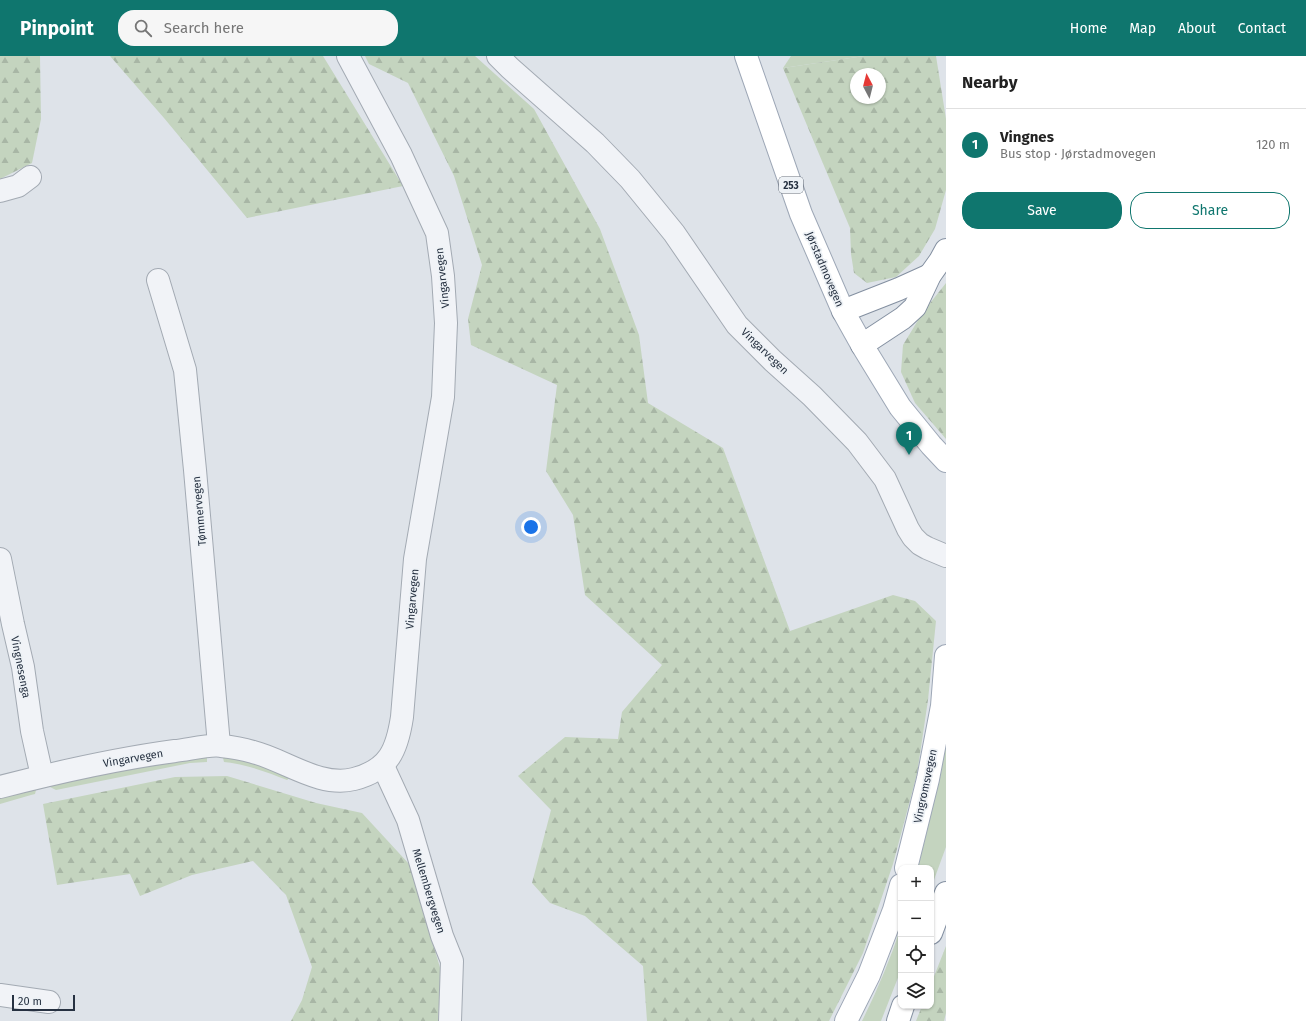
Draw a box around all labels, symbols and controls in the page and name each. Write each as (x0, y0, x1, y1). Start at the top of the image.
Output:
search box (118, 10, 398, 46)
text: Pinpoint (20, 17, 94, 40)
icon: search (132, 17, 154, 39)
text: Search here (164, 19, 244, 37)
text: Home (1070, 20, 1107, 37)
text: Map (1129, 20, 1156, 37)
text: About (1178, 20, 1216, 37)
text: Contact (1238, 20, 1286, 37)
north arrow (850, 68, 886, 104)
text: Nearby (962, 72, 1017, 93)
text: Vingnes (1000, 128, 1054, 146)
text: 1 (972, 137, 978, 152)
text: 120 m (1256, 137, 1290, 152)
text: Bus stop · Jørstadmovegen (1000, 146, 1156, 161)
road number: 253 (779, 177, 803, 193)
button: Save (962, 192, 1122, 229)
button: Share (1130, 192, 1290, 229)
street label: Jørstadmovegen (803, 230, 846, 309)
street label: Vingarvegen (433, 247, 452, 309)
street label: Vingarvegen (738, 326, 791, 377)
pin: 1 (896, 422, 922, 455)
street label: Tømmervegen (190, 476, 209, 546)
your location (521, 517, 541, 537)
street label: Vingarvegen (403, 568, 422, 630)
street label: Vingnesenga (8, 635, 33, 699)
street label: Vingarvegen (102, 747, 164, 770)
street label: Vingromsvegen (911, 748, 940, 824)
street label: Mellembergvegen (409, 847, 448, 935)
map controls (898, 865, 934, 1009)
button: + (898, 865, 934, 901)
button: − (898, 901, 934, 937)
button: locate (898, 937, 934, 973)
button: layers (898, 973, 934, 1009)
scale bar (12, 993, 75, 1012)
text: 20 m (18, 995, 42, 1008)

